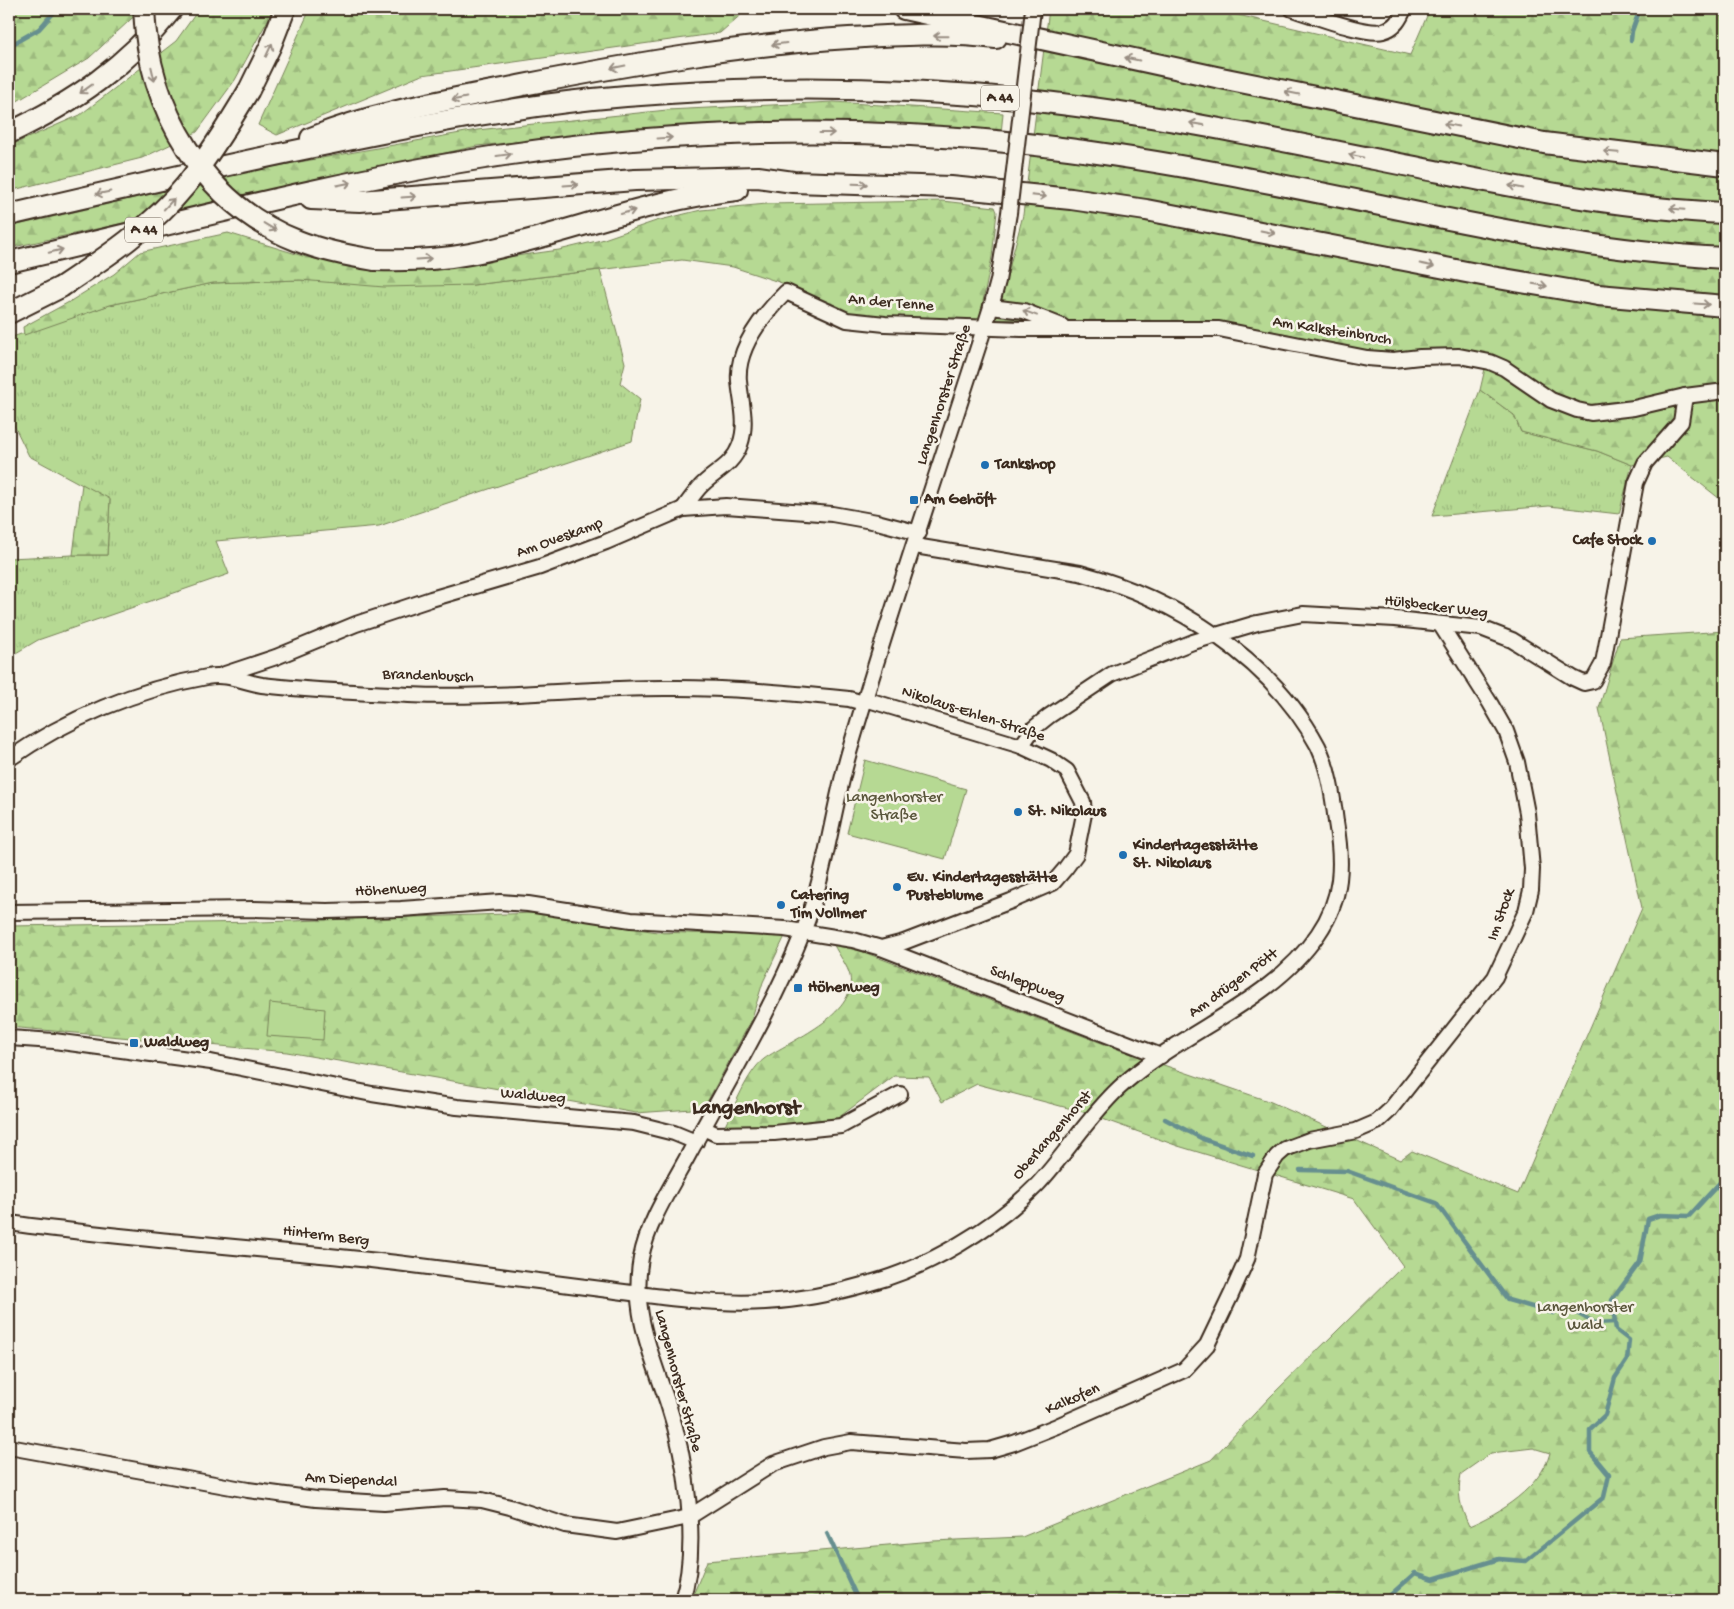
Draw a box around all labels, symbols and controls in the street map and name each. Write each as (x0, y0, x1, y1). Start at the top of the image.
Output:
one-way arrow (933, 31, 950, 41)
one-way arrow (771, 39, 787, 49)
one-way arrow (265, 43, 274, 58)
one-way arrow (1125, 54, 1141, 63)
one-way arrow (610, 62, 626, 72)
one-way arrow (149, 66, 158, 82)
one-way arrow (79, 84, 93, 94)
road number: A 44 (981, 86, 1019, 110)
one-way arrow (1284, 87, 1300, 97)
one-way arrow (451, 95, 467, 104)
one-way arrow (1189, 118, 1205, 128)
one-way arrow (1443, 119, 1459, 129)
one-way arrow (819, 128, 835, 138)
one-way arrow (657, 133, 673, 143)
one-way arrow (1603, 147, 1619, 157)
one-way arrow (495, 150, 511, 160)
one-way arrow (1349, 150, 1365, 160)
one-way arrow (335, 179, 351, 188)
one-way arrow (851, 179, 867, 189)
one-way arrow (562, 181, 578, 190)
one-way arrow (1508, 181, 1524, 191)
one-way arrow (96, 189, 112, 198)
one-way arrow (1031, 191, 1047, 200)
one-way arrow (400, 192, 416, 202)
one-way arrow (162, 198, 174, 210)
one-way arrow (1669, 204, 1685, 214)
one-way arrow (620, 207, 636, 216)
road number: A 44 (125, 218, 163, 242)
one-way arrow (262, 223, 276, 233)
one-way arrow (1260, 228, 1276, 238)
one-way arrow (48, 246, 64, 255)
one-way arrow (416, 255, 432, 264)
one-way arrow (1419, 260, 1435, 270)
one-way arrow (1532, 281, 1548, 291)
street label: An der Tenne (847, 291, 935, 317)
one-way arrow (1693, 300, 1709, 309)
one-way arrow (1023, 308, 1039, 317)
street label: Am Kalksteinbruch (1271, 313, 1393, 351)
street label: Langenhorster Straße (913, 322, 977, 468)
place label: Tankshop (993, 456, 1056, 475)
marker: Tankshop (979, 459, 991, 471)
place label: Am Gehöft (923, 490, 997, 510)
marker: Am Gehöft (908, 494, 920, 506)
street label: Am Oveskamp (514, 515, 606, 563)
place label: Cafe Stock (1572, 531, 1644, 551)
marker: Cafe Stock (1646, 535, 1658, 547)
street label: Hülsbecker Weg (1383, 592, 1489, 624)
street label: Brandenbusch (381, 666, 474, 688)
street label: Nikolaus-Ehlen-Straße (899, 683, 1048, 747)
park label: Langenhorster Straße (846, 789, 943, 826)
place label: St. Nikolaus (1028, 803, 1107, 822)
marker: St. Nikolaus (1012, 806, 1024, 818)
place label: Kindertagesstätte St. Nikolaus (1132, 837, 1258, 874)
marker: Kindertagesstätte St. Nikolaus (1117, 849, 1129, 861)
place label: Ev. Kindertagesstätte Pusteblume (906, 869, 1058, 906)
street label: Höhenweg (355, 880, 427, 902)
marker: Ev. Kindertagesstätte Pusteblume (891, 881, 903, 893)
street label: Im Stock (1484, 885, 1521, 944)
place label: Catering Tim Vollmer (789, 887, 868, 924)
marker: Catering Tim Vollmer (775, 899, 787, 911)
street label: Am drügen Pött (1186, 944, 1284, 1023)
street label: Schleppweg (987, 962, 1067, 1008)
place label: Höhenweg (808, 979, 880, 998)
marker: Höhenweg (792, 982, 804, 994)
place label: Waldweg (143, 1034, 209, 1053)
marker: Waldweg (128, 1037, 140, 1049)
street label: Waldweg (500, 1085, 566, 1109)
street label: Oberlangenhorst (1009, 1086, 1098, 1184)
district label: Langenhorst (692, 1097, 802, 1122)
street label: Hinterm Berg (282, 1222, 370, 1252)
park label: Langenhorster Wald (1537, 1299, 1634, 1336)
street label: Langenhorster Straße (649, 1308, 705, 1455)
street label: Kalkofen (1043, 1379, 1103, 1420)
street label: Am Diependal (304, 1469, 398, 1493)

